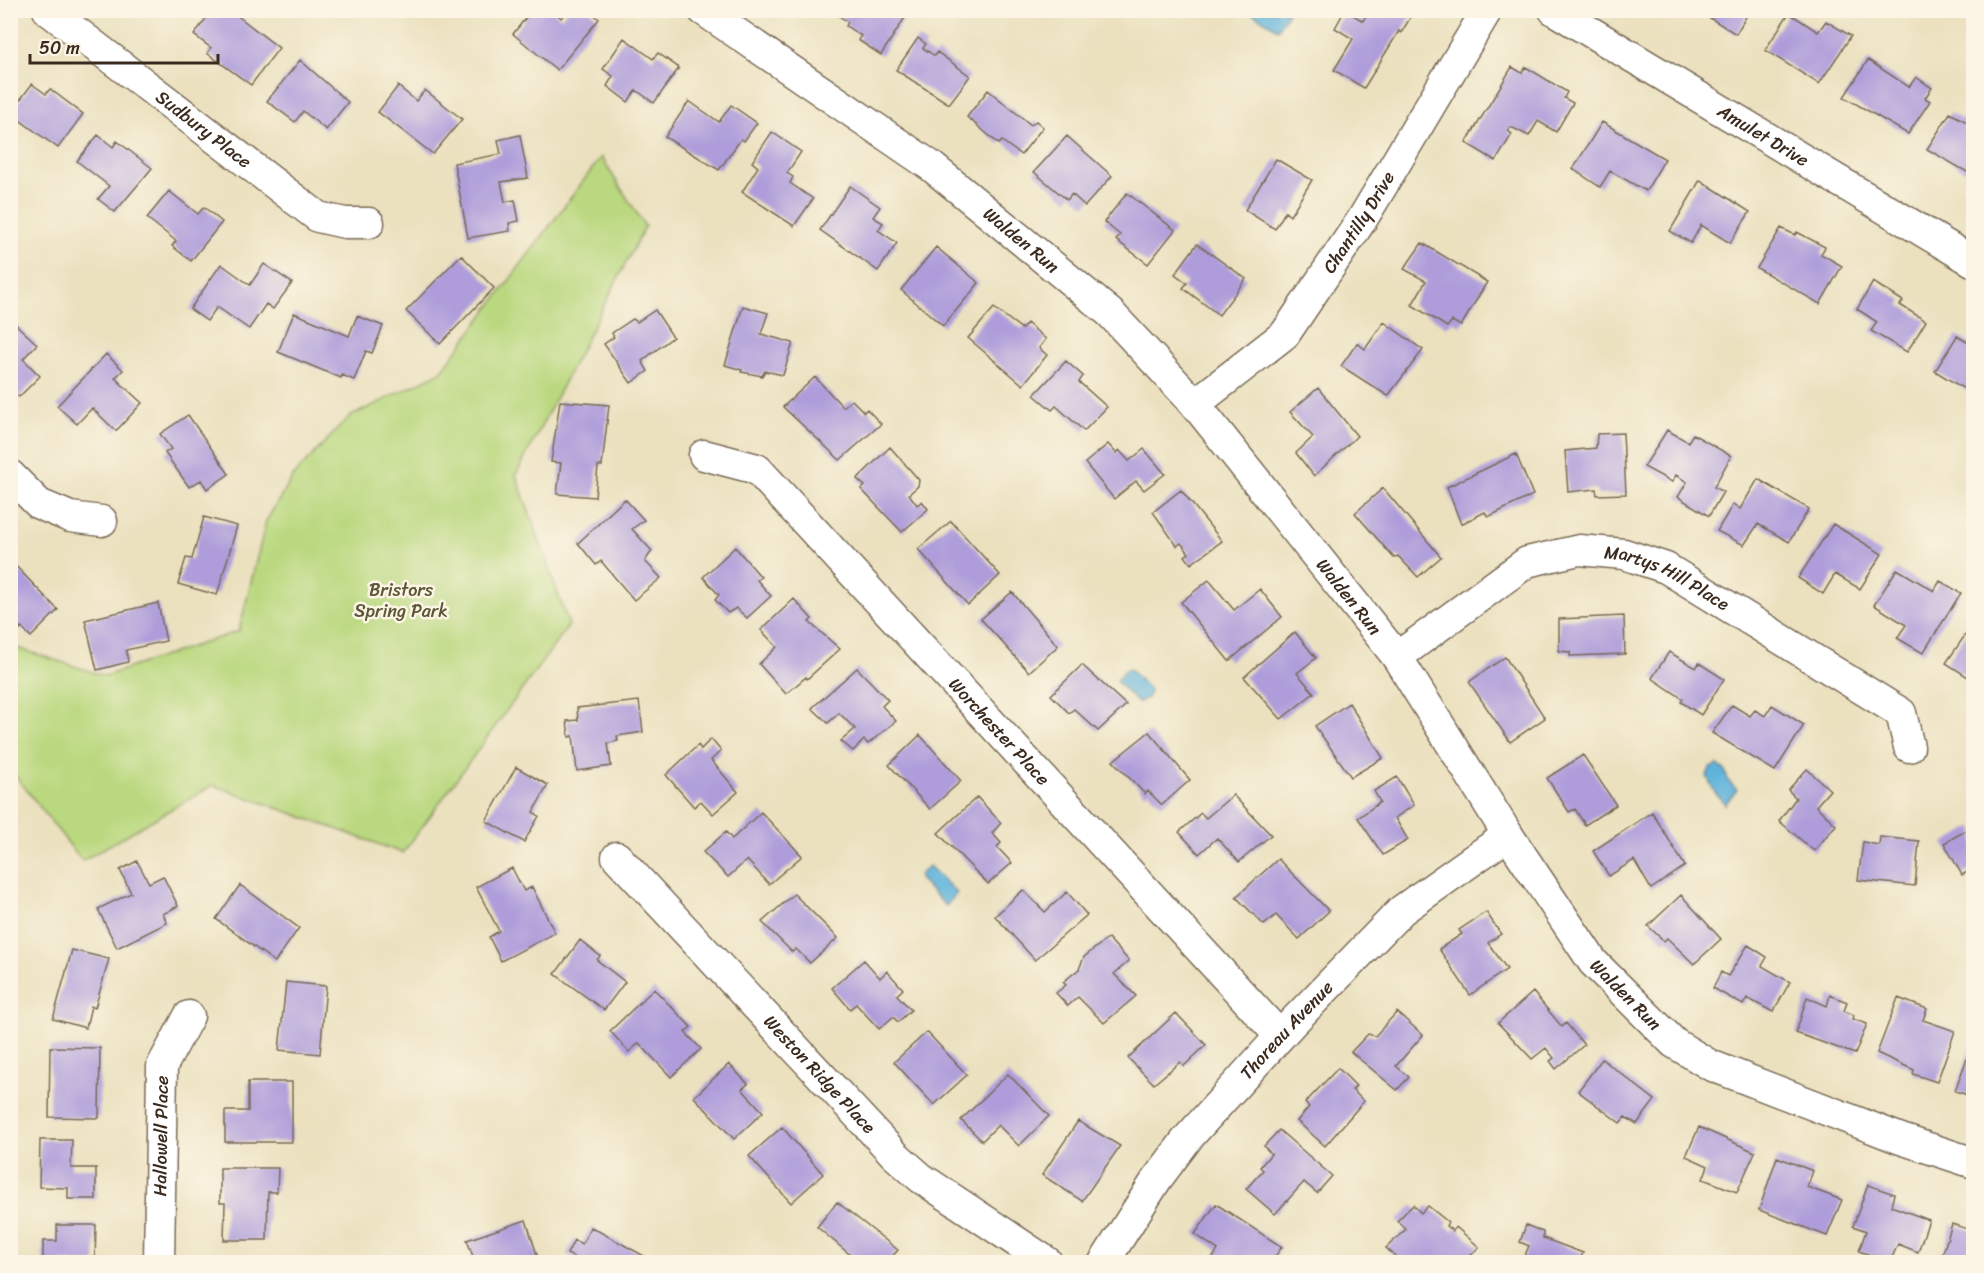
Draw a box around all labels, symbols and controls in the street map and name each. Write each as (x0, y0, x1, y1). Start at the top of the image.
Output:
scale bar (30, 27, 218, 65)
text: 50 m (39, 32, 80, 64)
street label: Sudbury Place (148, 82, 259, 177)
street label: Amulet Drive (1710, 95, 1815, 176)
street label: Chantilly Drive (1314, 165, 1404, 280)
street label: Walden Run (976, 199, 1067, 282)
street label: Martys Hill Place (1603, 536, 1736, 620)
street label: Walden Run (1308, 551, 1390, 643)
park label: Bristors Spring Park (354, 574, 448, 627)
street label: Worchester Place (940, 670, 1058, 793)
street label: Walden Run (1582, 951, 1670, 1039)
street label: Thoreau Avenue (1232, 973, 1341, 1087)
street label: Weston Ridge Place (755, 1007, 884, 1142)
street label: Hallowell Place (144, 1075, 178, 1197)

